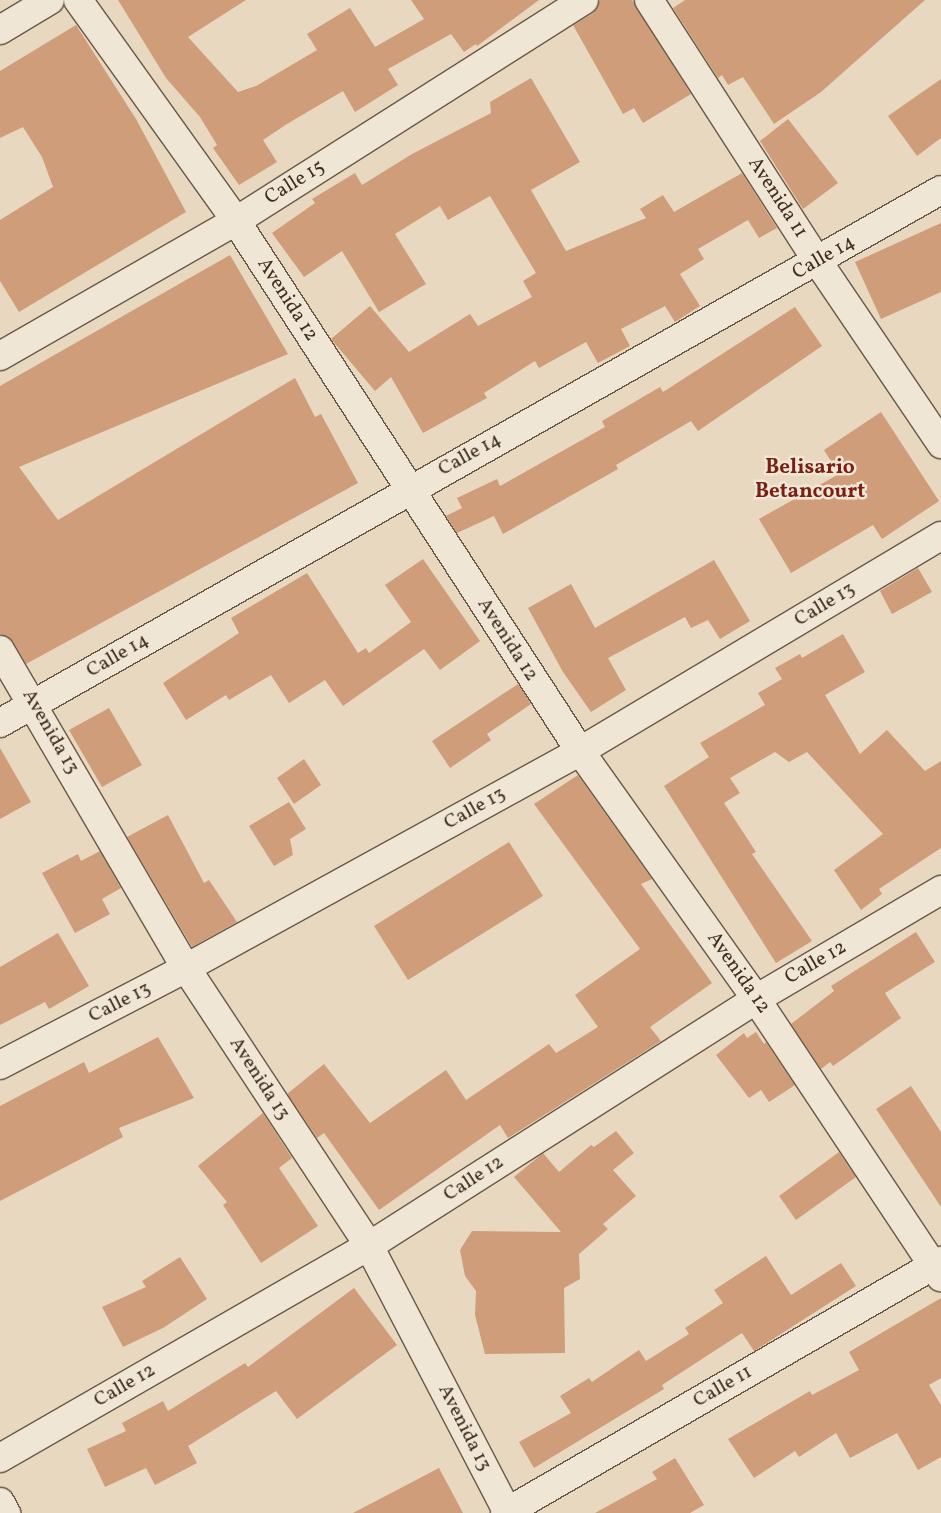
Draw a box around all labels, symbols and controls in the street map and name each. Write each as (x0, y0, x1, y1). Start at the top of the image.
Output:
street label: Avenida 11 (742, 153, 812, 243)
street label: Calle 15 (261, 155, 329, 211)
street label: Calle 14 (788, 231, 860, 285)
street label: Avenida 12 (251, 254, 323, 346)
street label: Calle 14 (434, 428, 506, 482)
district label: Belisario Betancourt (755, 455, 865, 505)
street label: Calle 13 (790, 578, 860, 632)
street label: Avenida 12 (471, 594, 543, 686)
street label: Calle 14 (82, 629, 154, 683)
street label: Avenida 13 (16, 685, 84, 779)
street label: Calle 13 (440, 782, 510, 836)
street label: Avenida 12 (701, 927, 775, 1019)
street label: Calle 12 (781, 936, 851, 990)
street label: Calle 13 (85, 977, 155, 1029)
street label: Avenida 13 (223, 1033, 295, 1125)
street label: Calle 12 (439, 1151, 509, 1207)
street label: Calle 12 (90, 1359, 160, 1413)
street label: Calle 11 (689, 1361, 757, 1413)
street label: Avenida 13 (432, 1381, 496, 1475)

